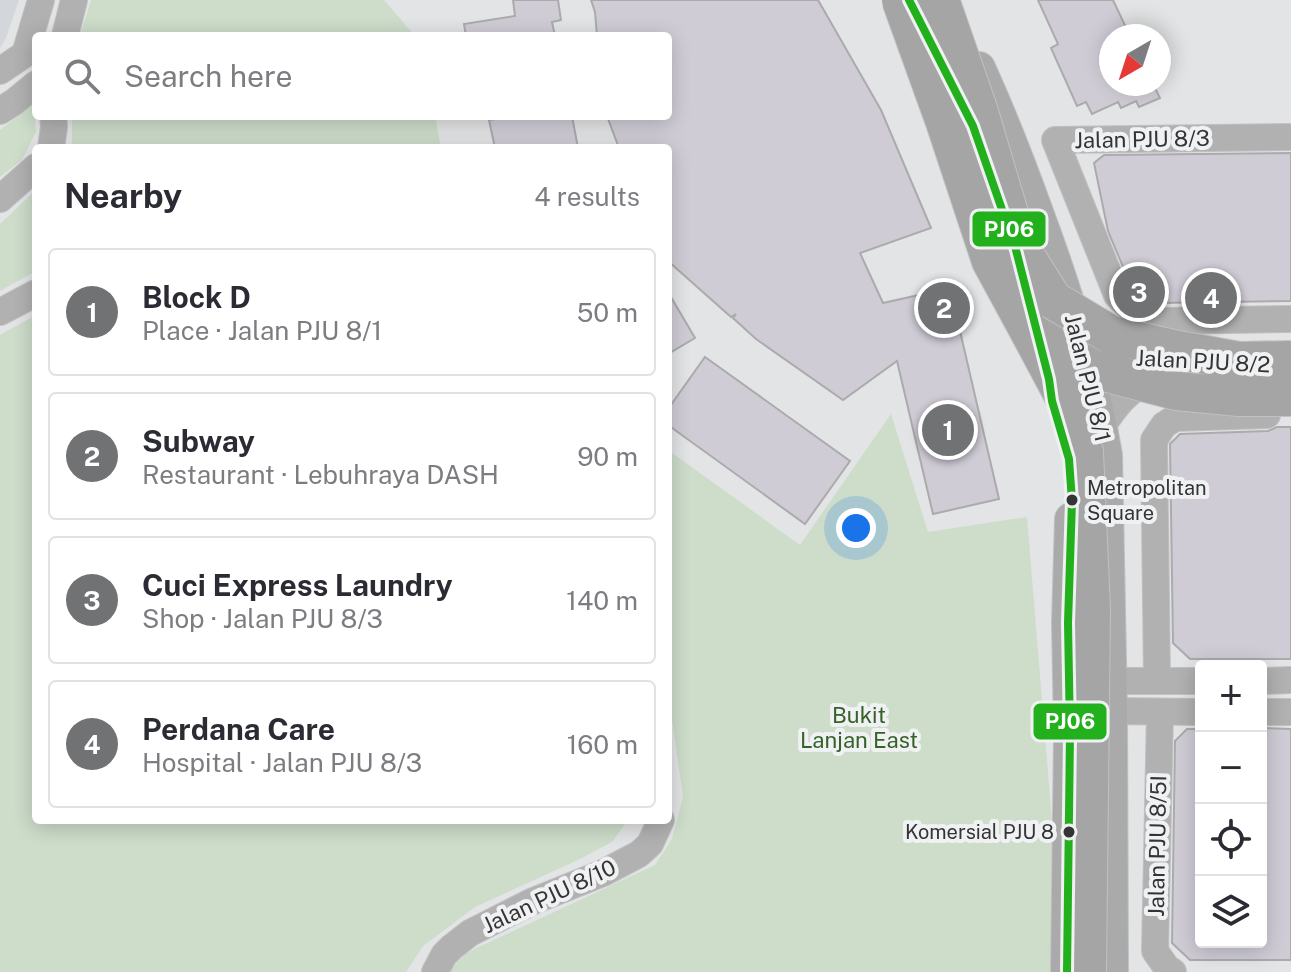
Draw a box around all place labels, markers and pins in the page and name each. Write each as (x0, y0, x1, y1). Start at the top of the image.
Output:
pin: 3 (1113, 262, 1165, 322)
pin: 4 (1185, 268, 1237, 328)
pin: 2 (918, 278, 970, 338)
pin: 1 (922, 400, 974, 460)
place label: Metropolitan Square (1087, 476, 1207, 525)
marker: Metropolitan Square (1064, 492, 1080, 508)
place label: Komersial PJU 8 (905, 820, 1054, 844)
marker: Komersial PJU 8 (1061, 824, 1077, 840)

